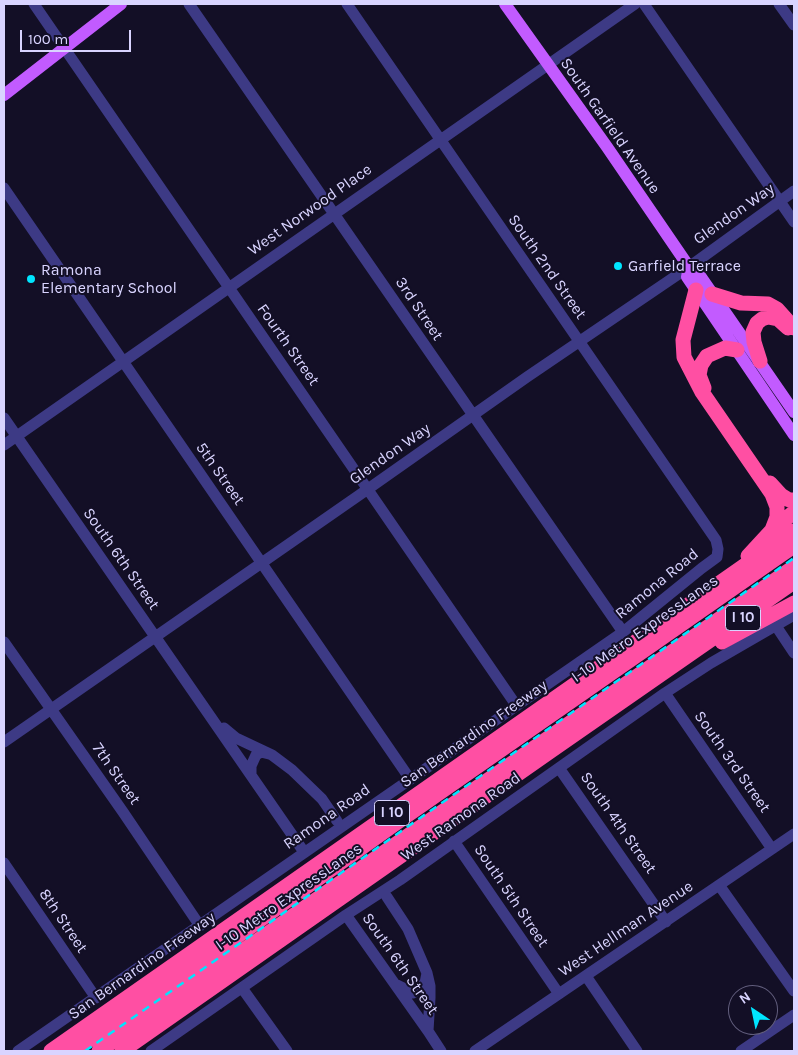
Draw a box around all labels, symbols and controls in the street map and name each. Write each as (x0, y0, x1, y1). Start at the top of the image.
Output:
scale bar (22, 20, 134, 52)
text: 100 m (28, 30, 68, 48)
street label: South Garfield Avenue (556, 54, 664, 198)
street label: West Norwood Place (244, 160, 376, 260)
street label: Glendon Way (690, 179, 778, 249)
street label: South 2nd Street (504, 211, 590, 323)
place label: Garfield Terrace (628, 256, 741, 276)
place label: Ramona Elementary School (41, 260, 177, 298)
marker: Garfield Terrace (612, 260, 624, 272)
marker: Ramona Elementary School (25, 273, 37, 285)
street label: 3rd Street (391, 274, 447, 344)
street label: Fourth Street (253, 300, 323, 390)
street label: Glendon Way (346, 419, 434, 489)
street label: 5th Street (191, 439, 249, 509)
street label: South 6th Street (79, 504, 163, 614)
street label: Ramona Road (612, 545, 702, 623)
street label: I-10 Metro ExpressLanes (568, 571, 722, 687)
road number: I 10 (726, 606, 760, 630)
street label: San Bernardino Freeway (397, 676, 551, 792)
street label: South 3rd Street (690, 707, 774, 817)
street label: 7th Street (88, 739, 144, 809)
street label: South 4th Street (576, 768, 660, 878)
street label: West Ramona Road (397, 769, 525, 865)
street label: Ramona Road (280, 780, 374, 854)
road number: I 10 (374, 800, 410, 826)
street label: I-10 Metro ExpressLanes (212, 839, 366, 955)
street label: South 5th Street (469, 841, 553, 951)
street label: West Hellman Avenue (555, 877, 697, 981)
street label: 8th Street (35, 885, 91, 957)
street label: San Bernardino Freeway (65, 908, 219, 1024)
street label: South 6th Street (358, 909, 442, 1019)
north arrow (728, 985, 778, 1035)
text: N (736, 988, 754, 1008)

